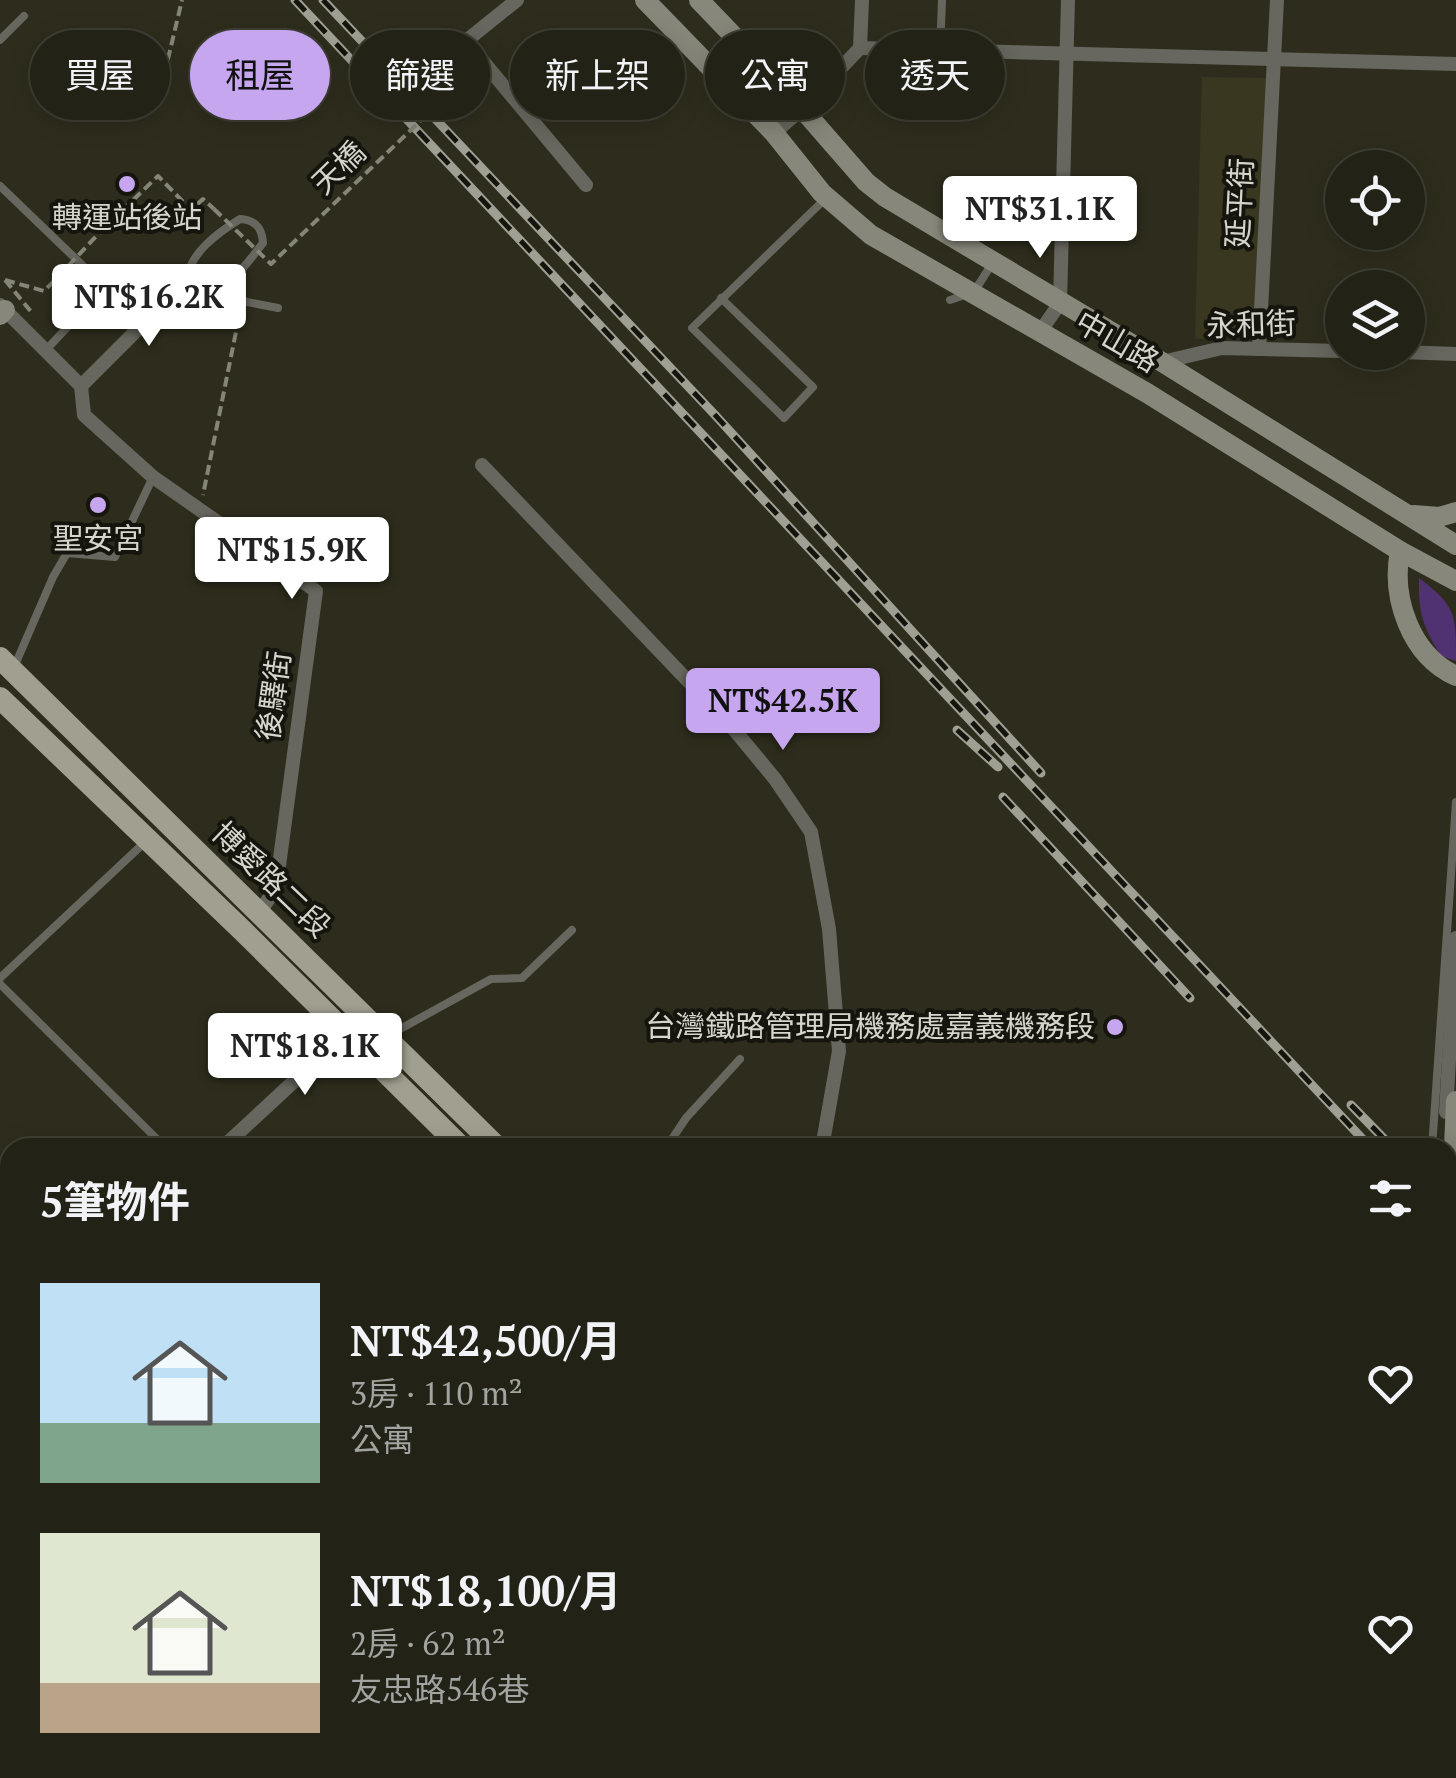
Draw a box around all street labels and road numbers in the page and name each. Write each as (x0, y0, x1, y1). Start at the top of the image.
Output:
street label: 天橋 (303, 132, 374, 203)
street label: 延平街 (1217, 157, 1261, 249)
street label: 中山路 (1069, 301, 1166, 381)
street label: 永和街 (1205, 302, 1297, 346)
street label: 後驛街 (247, 649, 299, 743)
street label: 博愛路二段 (204, 813, 340, 946)

